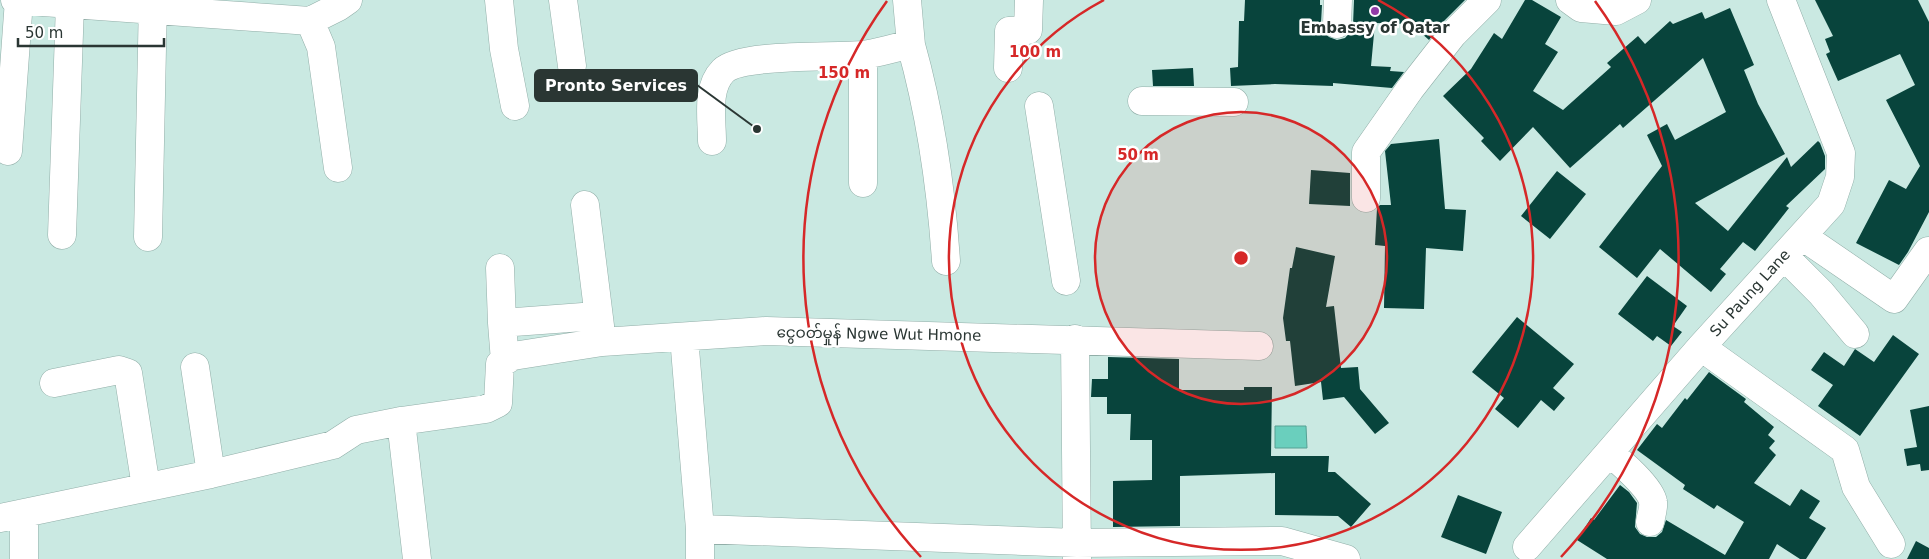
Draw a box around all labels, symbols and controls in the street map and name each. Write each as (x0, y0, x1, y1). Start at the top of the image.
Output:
marker: Embassy of Qatar (1369, 5, 1381, 17)
scale bar (18, 15, 164, 47)
place label: Embassy of Qatar (1300, 19, 1450, 37)
text: 50 m (25, 24, 63, 42)
text: 100 m (1009, 43, 1061, 61)
text: 150 m (818, 64, 870, 82)
callout: Pronto Services (535, 70, 697, 101)
text: Pronto Services (545, 76, 687, 95)
text: 50 m (1117, 146, 1159, 164)
street label: Su Paung Lane (1706, 246, 1794, 340)
centre of rings (1232, 249, 1250, 267)
street label: ငွေဝတ်မှုန် Ngwe Wut Hmone (776, 322, 982, 348)

